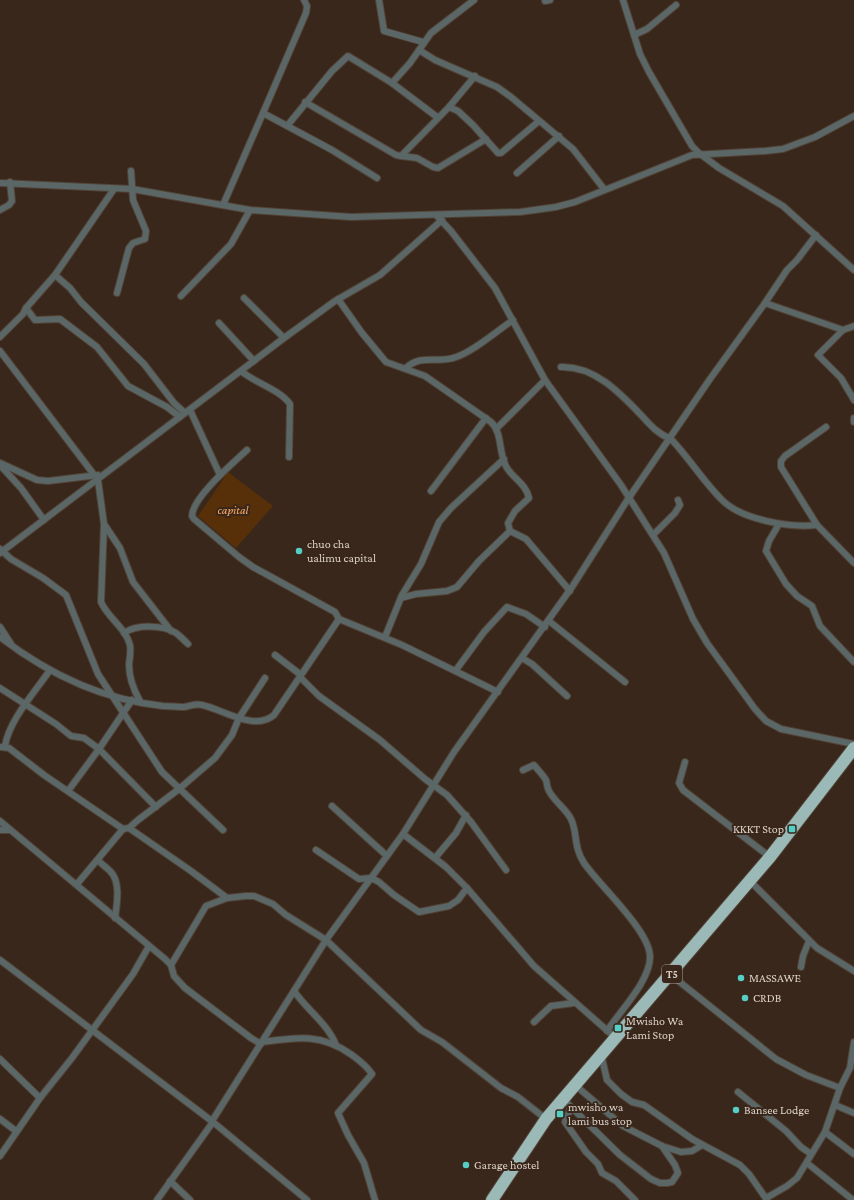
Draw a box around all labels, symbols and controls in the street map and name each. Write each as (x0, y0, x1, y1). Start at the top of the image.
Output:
park label: capital (218, 503, 250, 517)
place label: chuo cha ualimu capital (307, 537, 376, 565)
marker: chuo cha ualimu capital (294, 546, 304, 556)
place label: KKKT Stop (733, 822, 784, 836)
marker: KKKT Stop (787, 824, 797, 834)
road number: T5 (662, 965, 682, 983)
place label: MASSAWE (749, 971, 802, 985)
marker: MASSAWE (736, 973, 746, 983)
place label: CRDB (753, 991, 782, 1005)
marker: CRDB (740, 993, 750, 1003)
place label: Mwisho Wa Lami Stop (626, 1014, 684, 1042)
marker: Mwisho Wa Lami Stop (613, 1023, 623, 1033)
place label: mwisho wa lami bus stop (568, 1100, 632, 1128)
place label: Bansee Lodge (744, 1103, 809, 1117)
marker: Bansee Lodge (731, 1105, 741, 1115)
marker: mwisho wa lami bus stop (555, 1109, 565, 1119)
place label: Garage hostel (474, 1158, 539, 1172)
marker: Garage hostel (461, 1160, 471, 1170)

